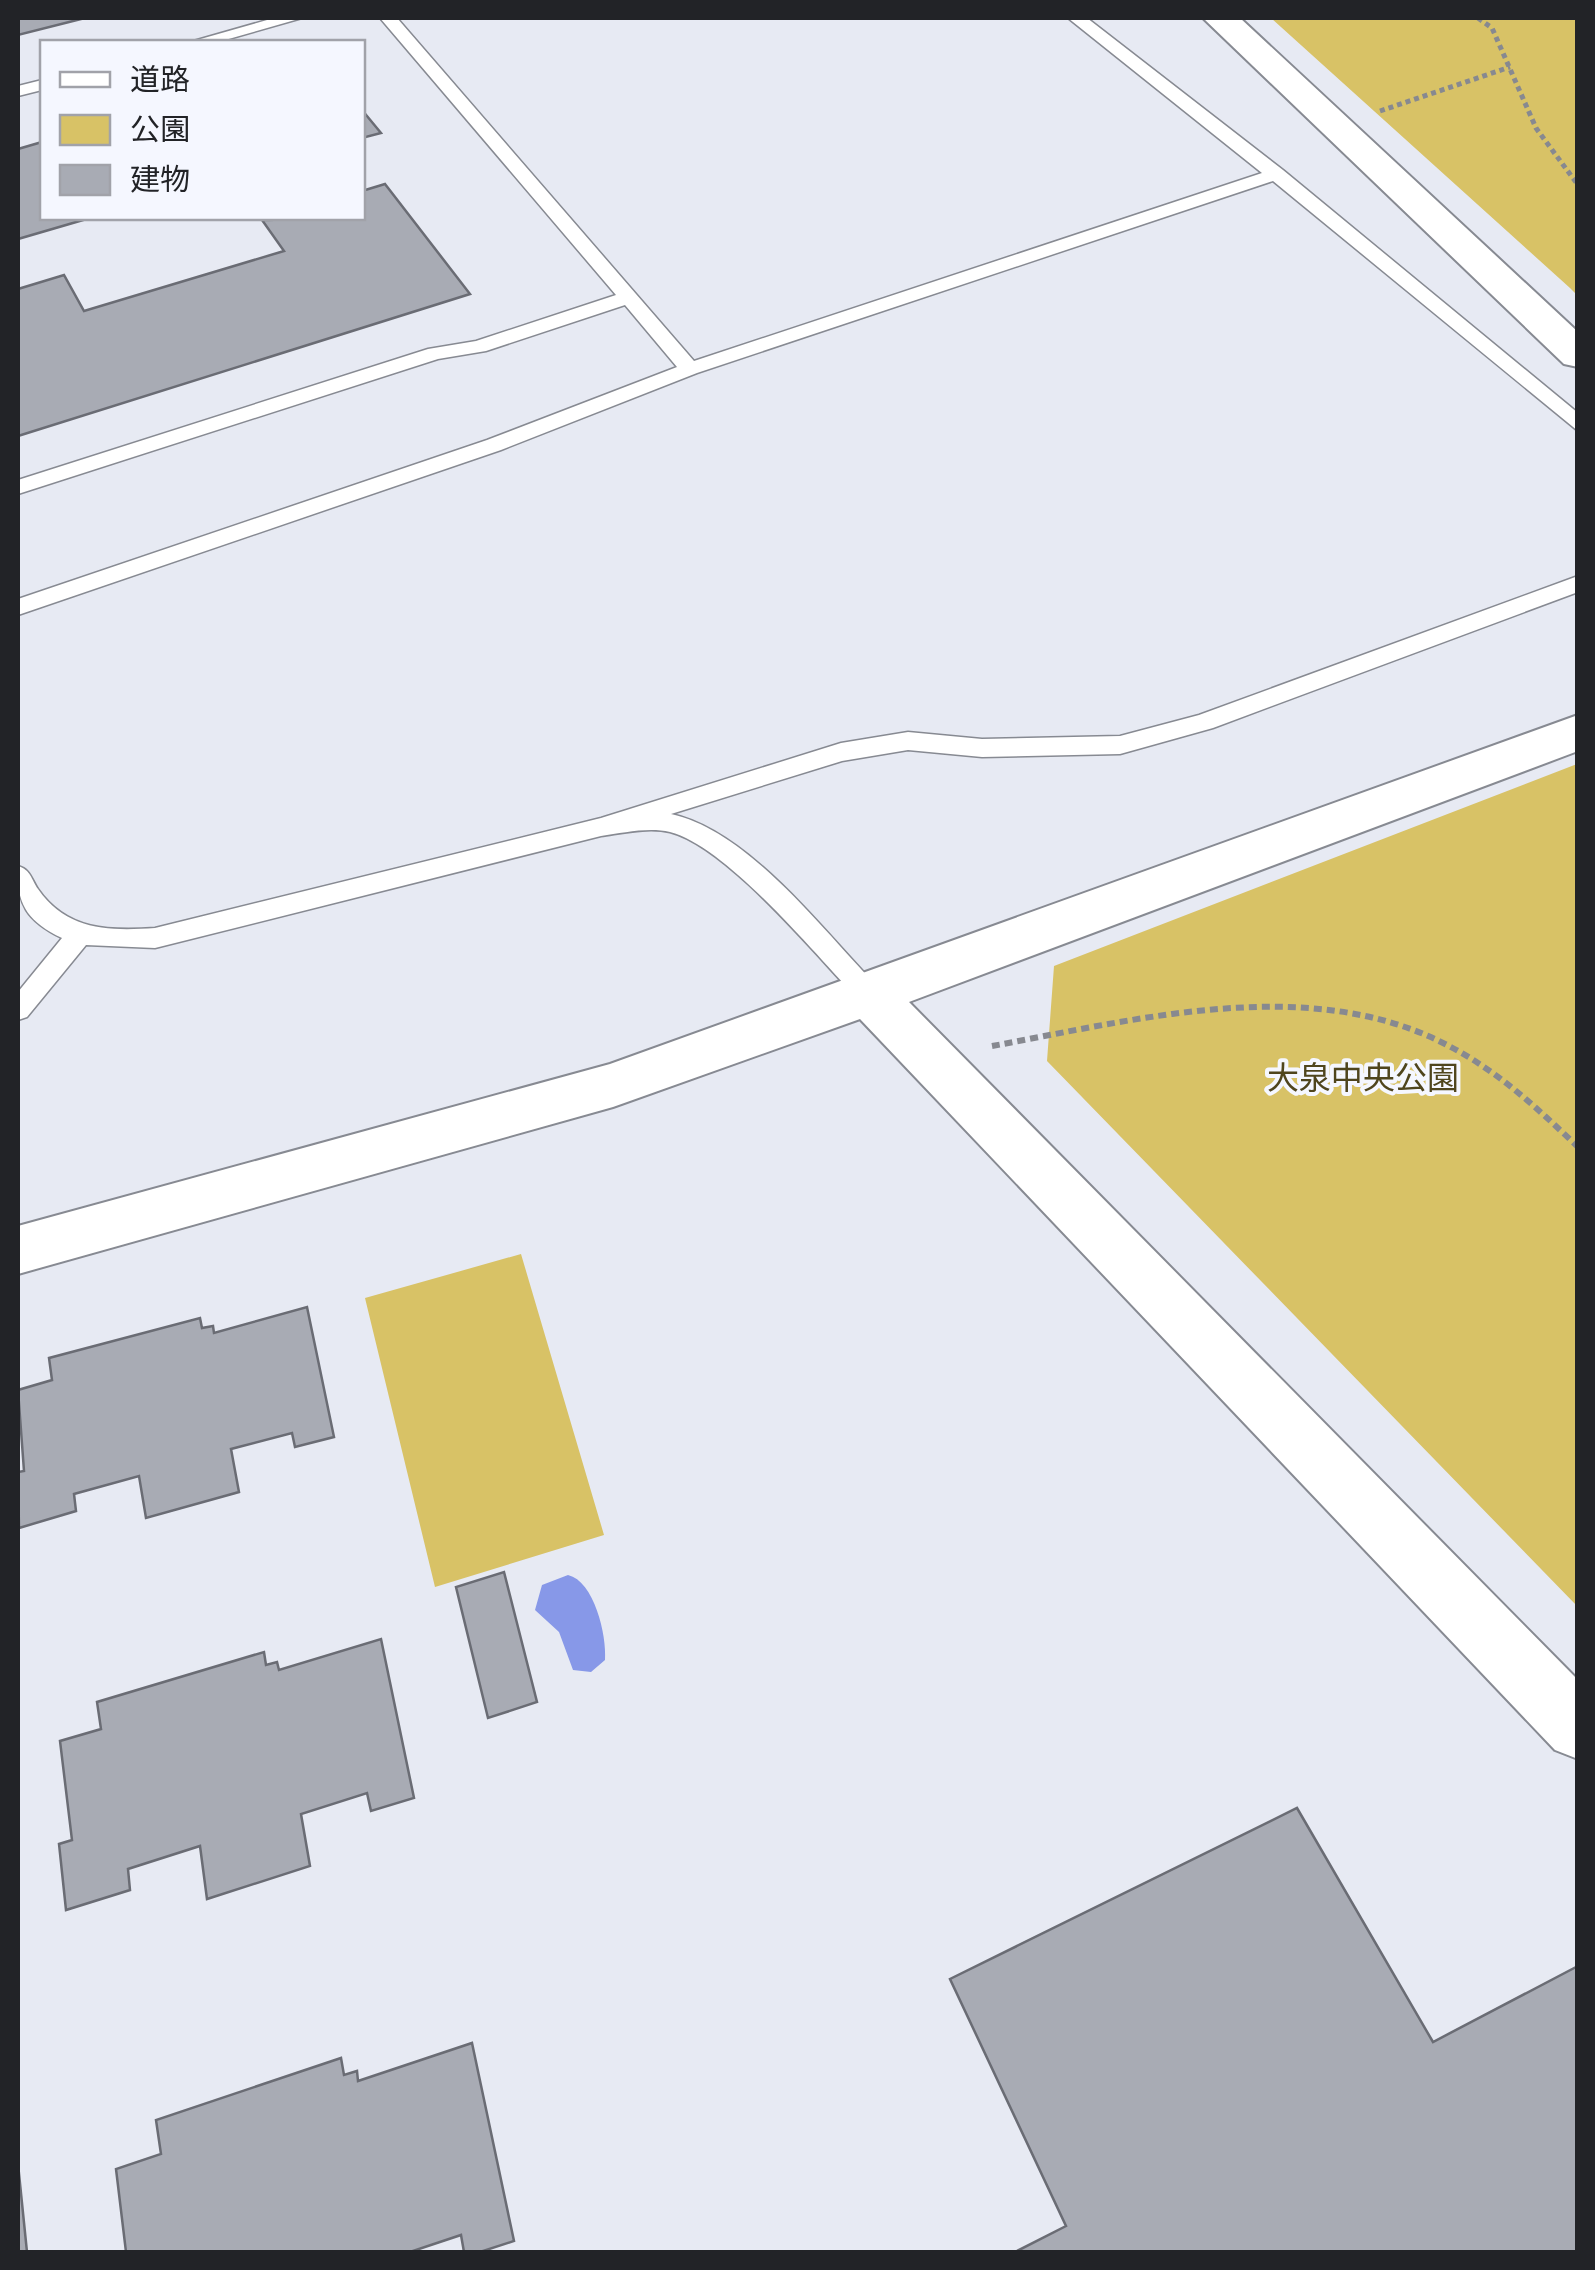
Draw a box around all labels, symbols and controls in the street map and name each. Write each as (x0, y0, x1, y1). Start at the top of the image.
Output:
legend (40, 40, 365, 220)
text: 道路 (130, 63, 190, 96)
text: 公園 (130, 113, 190, 146)
text: 建物 (130, 163, 190, 196)
park label: 大泉中央公園 (1267, 1060, 1459, 1096)

